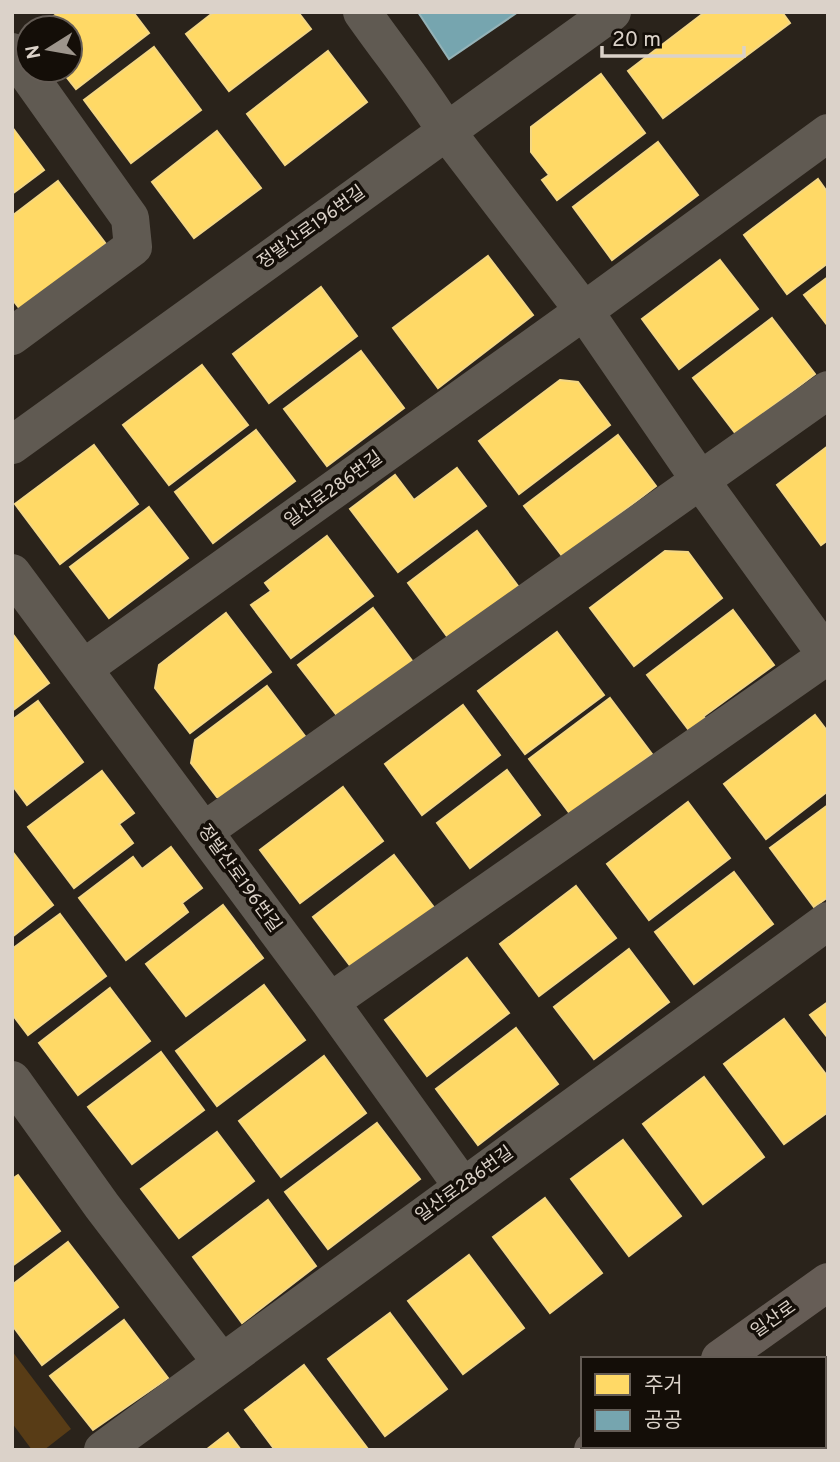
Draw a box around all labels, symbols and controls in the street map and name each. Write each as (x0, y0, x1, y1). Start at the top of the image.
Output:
north arrow (14, 14, 84, 84)
scale bar (602, 14, 744, 58)
text: 20 m (612, 27, 661, 54)
text: N (21, 43, 47, 61)
street label: 정발산로196번길 (254, 181, 370, 275)
street label: 일산로286번길 (280, 447, 388, 533)
street label: 정발산로196번길 (192, 821, 286, 937)
street label: 일산로286번길 (411, 1142, 519, 1228)
street label: 일산로 (747, 1296, 801, 1344)
legend (581, 1357, 826, 1448)
text: 주거 (644, 1373, 683, 1400)
text: 공공 (644, 1408, 683, 1435)

